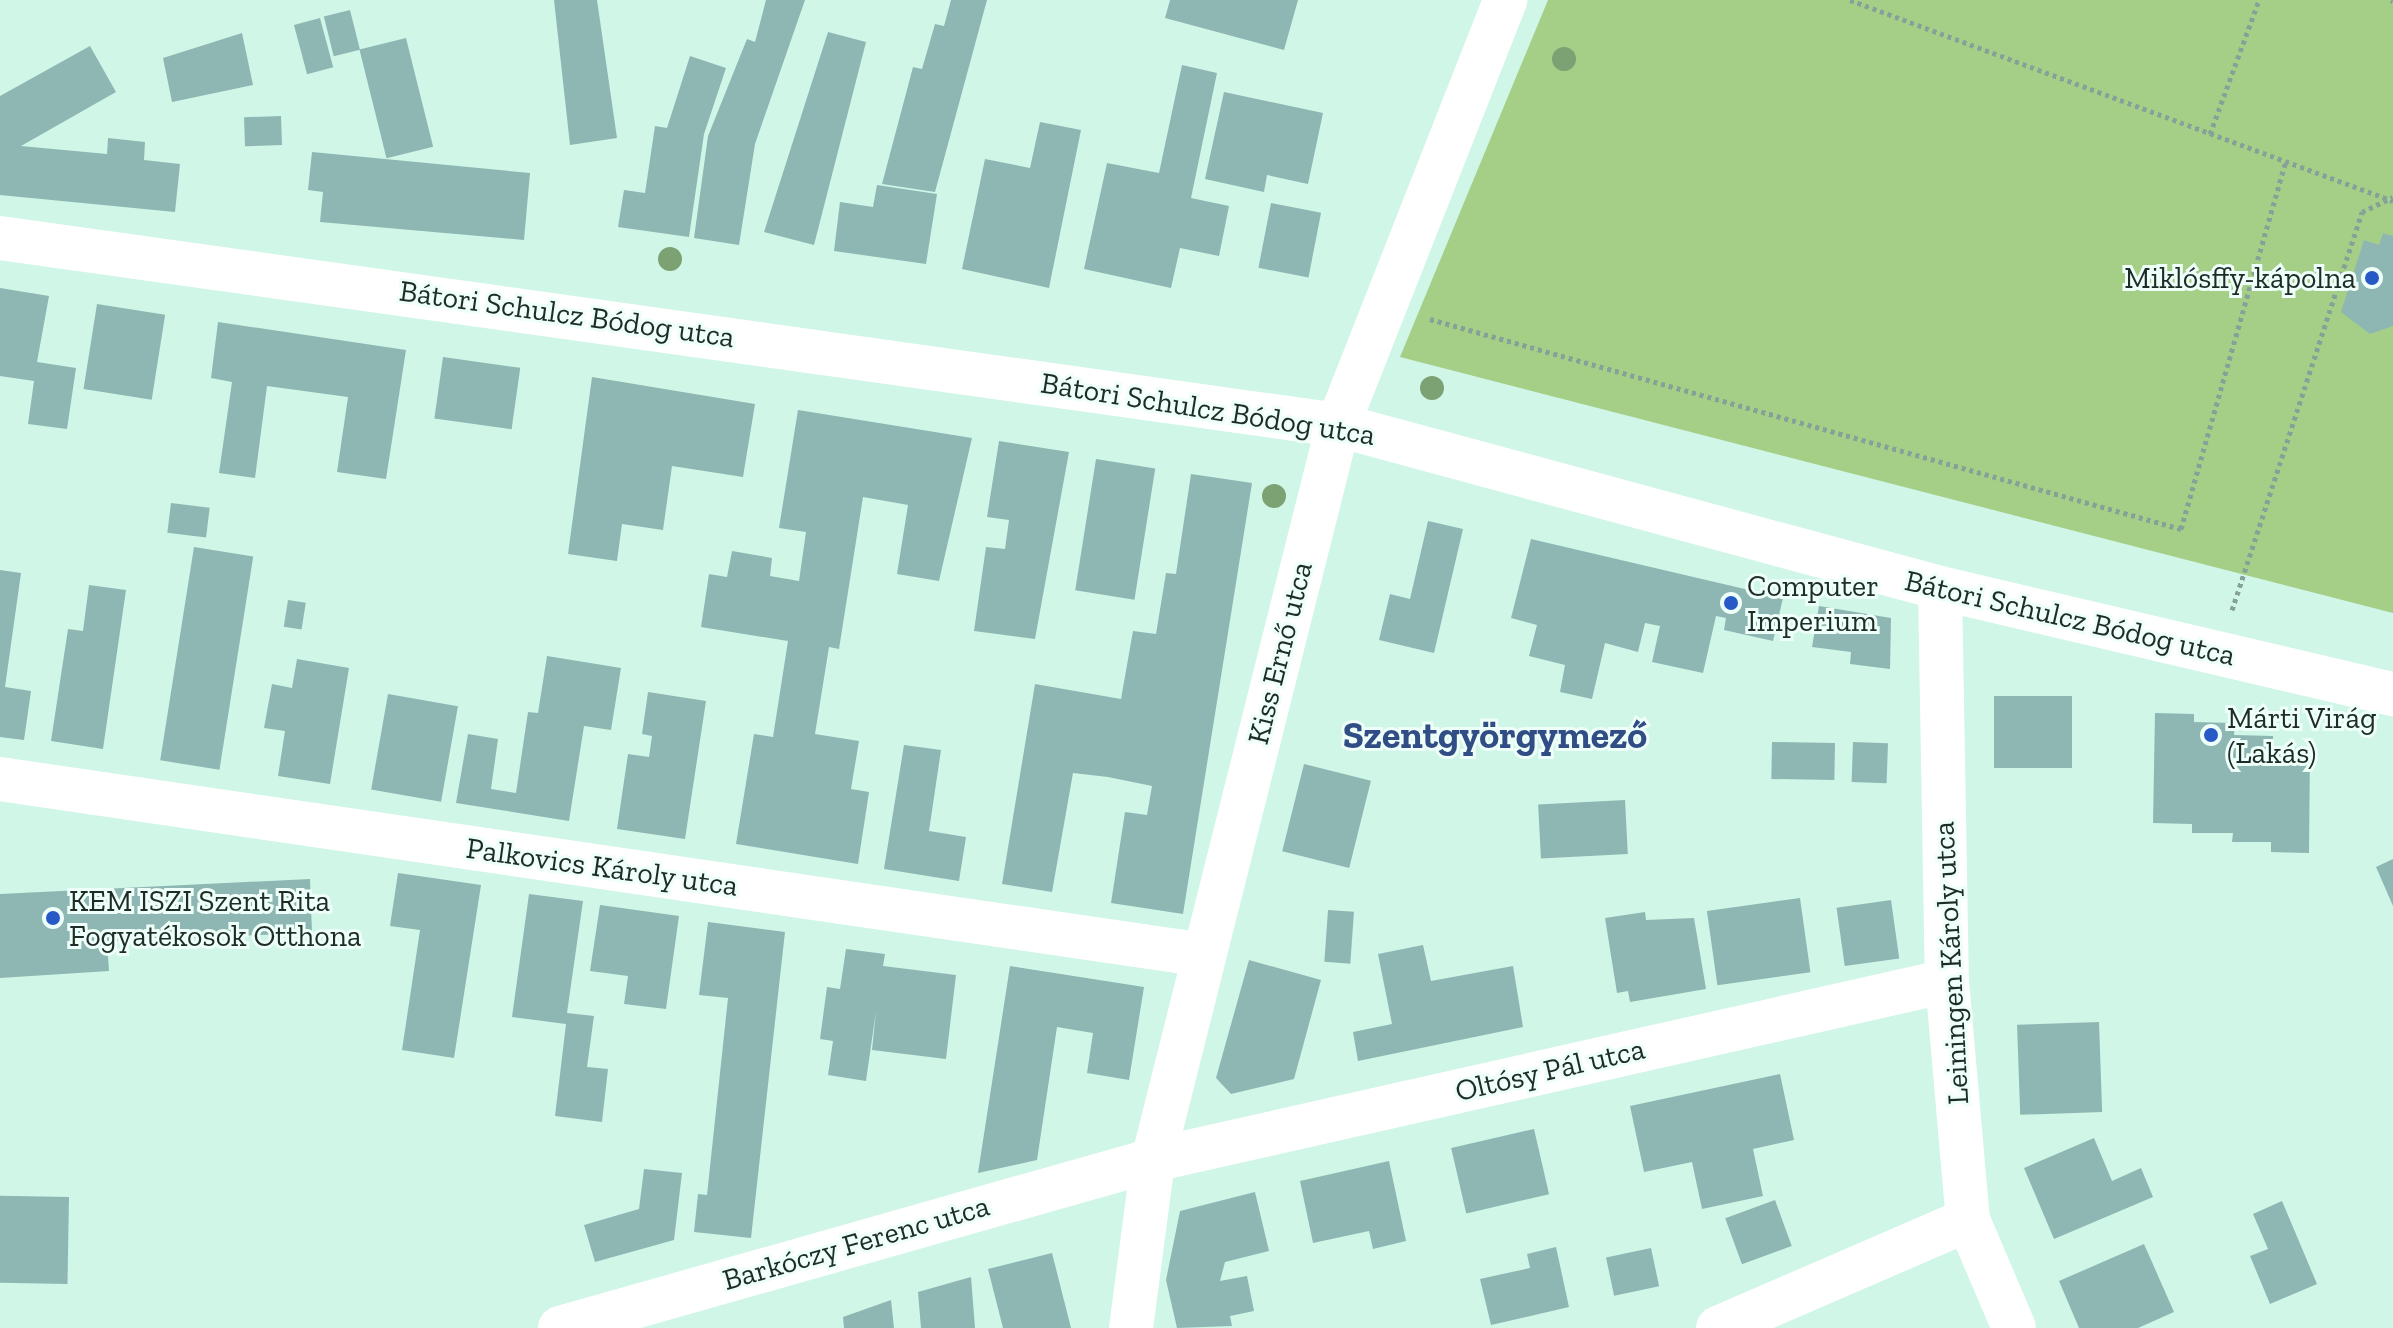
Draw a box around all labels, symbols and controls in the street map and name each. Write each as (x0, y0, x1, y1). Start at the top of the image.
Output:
place label: Miklósffy-kápolna (2124, 260, 2356, 296)
marker: Miklósffy-kápolna (2363, 269, 2381, 287)
street label: Bátori Schulcz Bódog utca (397, 273, 737, 355)
street label: Bátori Schulcz Bódog utca (1038, 365, 1378, 453)
street label: Kiss Ernő utca (1240, 558, 1320, 748)
street label: Bátori Schulcz Bódog utca (1901, 562, 2239, 674)
place label: Computer Imperium (1747, 568, 1879, 638)
marker: Computer Imperium (1722, 594, 1740, 612)
place label: Márti Virág (Lakás) (2227, 700, 2377, 770)
district label: Szentgyörgymező (1343, 713, 1647, 759)
marker: Márti Virág (Lakás) (2202, 726, 2220, 744)
street label: Leiningen Károly utca (1926, 820, 1976, 1106)
street label: Palkovics Károly utca (463, 830, 741, 904)
place label: KEM ISZI Szent Rita Fogyatékosok Otthona (69, 883, 361, 954)
marker: KEM ISZI Szent Rita Fogyatékosok Otthona (44, 909, 62, 927)
street label: Oltósy Pál utca (1451, 1031, 1649, 1109)
street label: Barkóczy Ferenc utca (718, 1188, 994, 1298)

